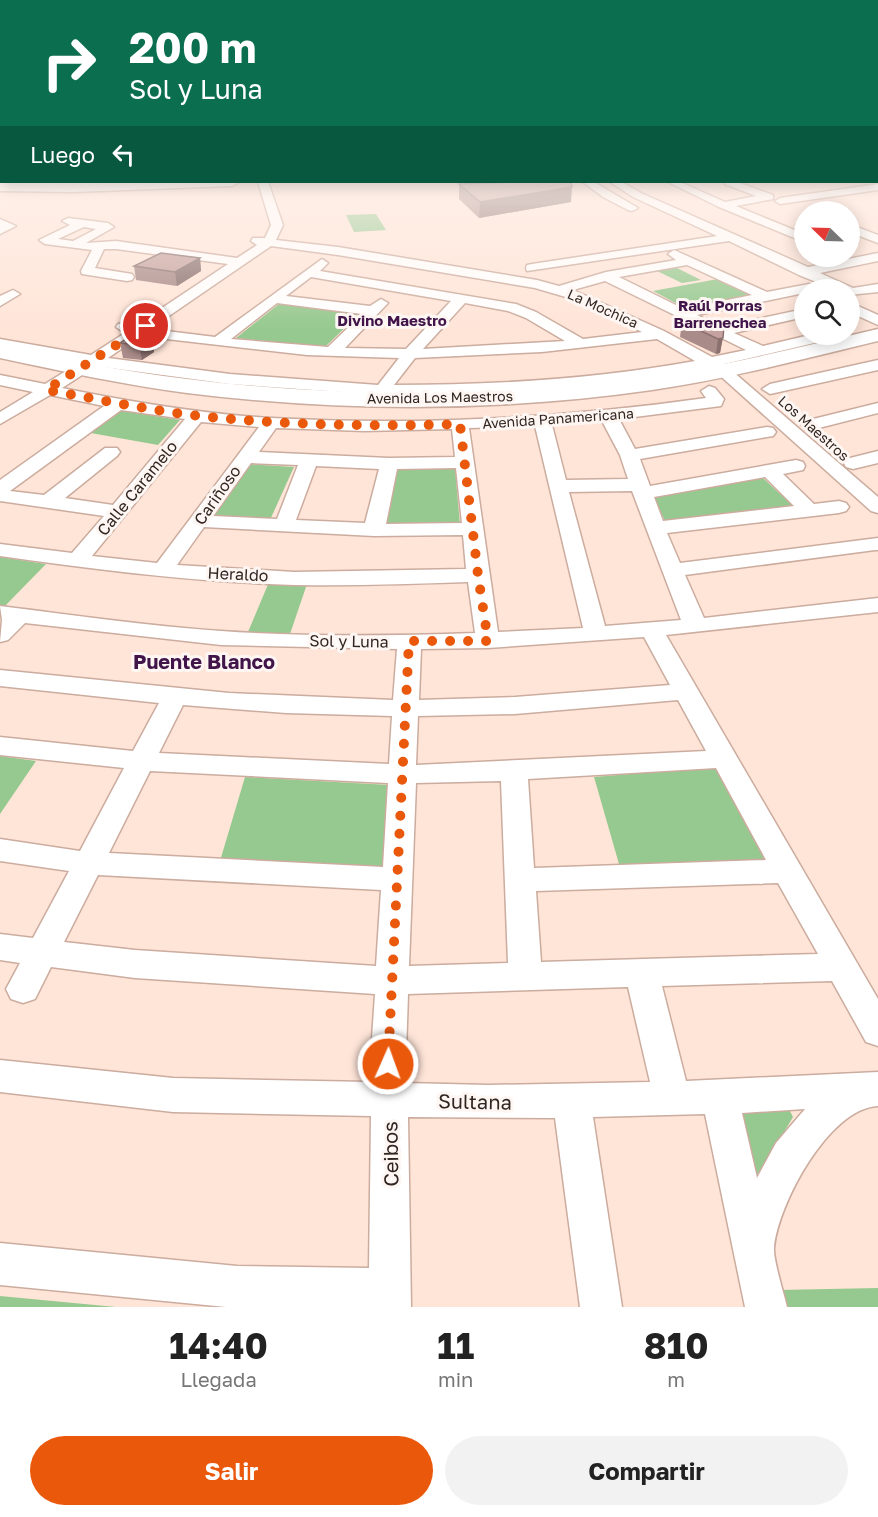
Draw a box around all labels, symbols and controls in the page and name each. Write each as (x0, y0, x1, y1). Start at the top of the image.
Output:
text: 200 m (129, 22, 256, 72)
icon: right (30, 24, 108, 102)
text: Sol y Luna (129, 73, 263, 105)
icon: left (107, 138, 140, 171)
text: Luego (30, 141, 95, 168)
north arrow (794, 201, 860, 267)
map controls (794, 201, 860, 345)
button: search (794, 279, 860, 345)
street label: La Mochica (565, 285, 641, 331)
district label: Raúl Porras Barrenechea (674, 296, 767, 331)
pin (120, 300, 171, 351)
icon: arrive (129, 309, 162, 342)
district label: Divino Maestro (337, 311, 447, 329)
street label: Avenida Los Maestros (367, 387, 513, 407)
street label: Los Maestros (775, 392, 853, 464)
street label: Avenida Panamericana (482, 404, 634, 432)
street label: Calle Caramelo (93, 437, 181, 539)
street label: Cariñoso (189, 461, 245, 529)
street label: Heraldo (207, 562, 269, 586)
street label: Sol y Luna (309, 630, 389, 652)
district label: Puente Blanco (133, 649, 275, 673)
position arrow (356, 1032, 420, 1096)
street label: Sultana (438, 1088, 512, 1114)
street label: Ceibos (377, 1121, 403, 1187)
text: 14:40 (169, 1324, 268, 1367)
text: 11 (437, 1324, 474, 1367)
text: 810 (644, 1324, 709, 1367)
text: Llegada (180, 1367, 257, 1391)
text: min (438, 1367, 473, 1391)
text: m (667, 1367, 685, 1391)
button: Salir (30, 1436, 433, 1505)
button: Compartir (445, 1436, 848, 1505)

